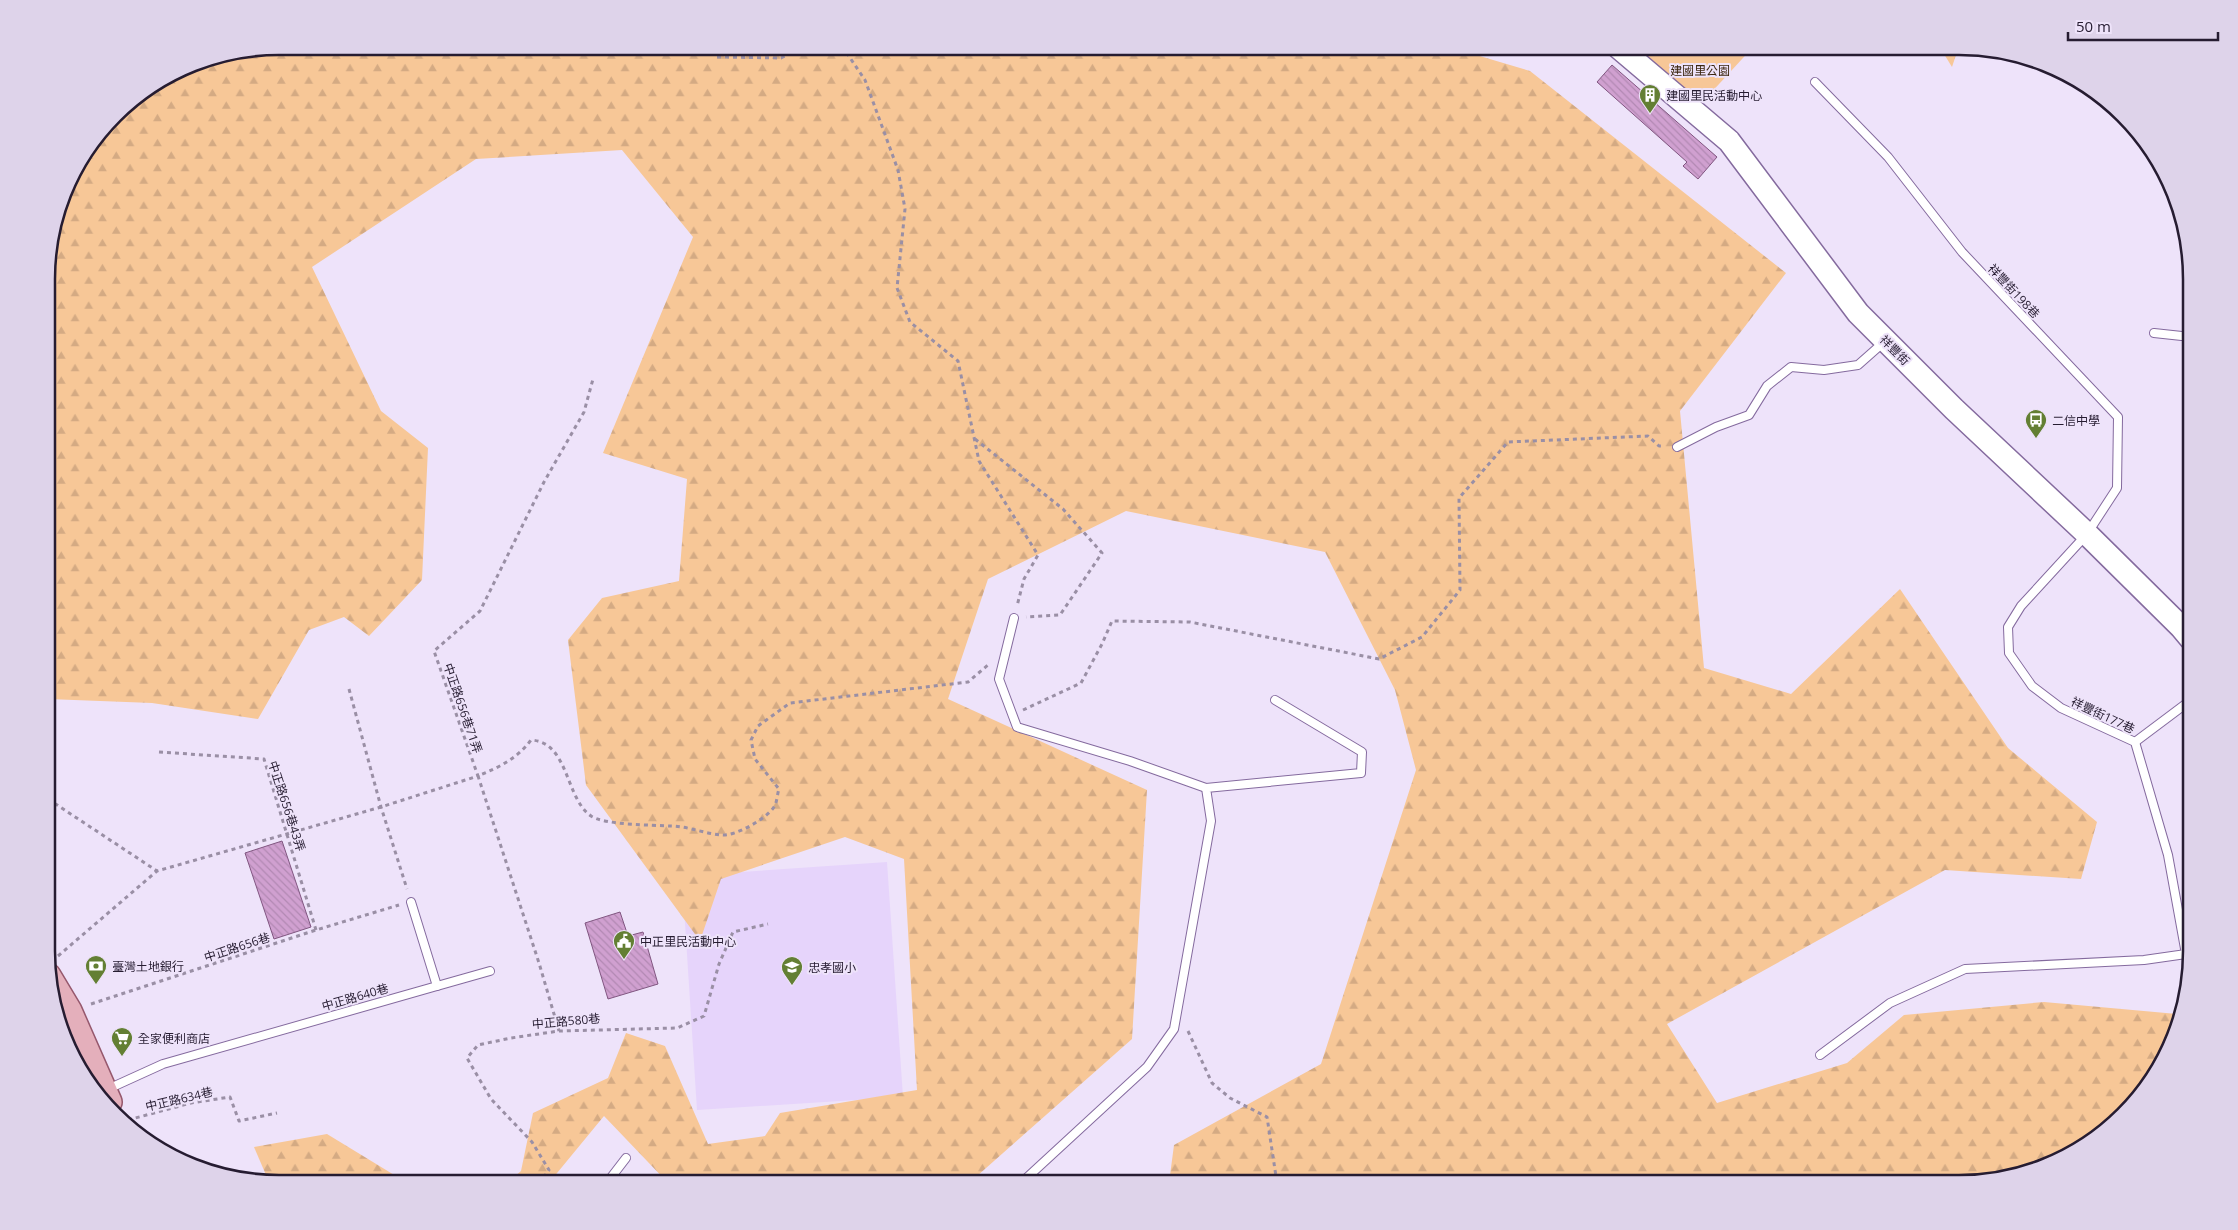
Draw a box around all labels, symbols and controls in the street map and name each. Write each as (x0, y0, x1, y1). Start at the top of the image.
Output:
scale bar (2068, 10, 2218, 42)
text: 50 m (2076, 16, 2111, 36)
park label: 建國里公園 (1670, 62, 1730, 79)
building icon: 建國里民活動中心 (1638, 83, 1662, 114)
place label: 建國里民活動中心 (1666, 87, 1762, 104)
street label: 祥豐街198巷 (1984, 260, 2044, 322)
street label: 祥豐街 (1876, 331, 1914, 369)
bus stop icon: 二信中學 (2024, 408, 2048, 439)
place label: 二信中學 (2052, 412, 2100, 429)
street label: 中正路656巷71弄 (440, 661, 486, 755)
street label: 祥豐街177巷 (2068, 693, 2138, 737)
street label: 中正路656巷43弄 (264, 759, 310, 853)
street label: 中正路656巷 (202, 928, 272, 966)
public building icon: 中正里民活動中心 (612, 929, 636, 960)
place label: 中正里民活動中心 (640, 933, 736, 950)
bank icon: 臺灣土地銀行 (84, 954, 108, 985)
school or university icon: 忠孝國小 (780, 955, 804, 986)
place label: 臺灣土地銀行 (112, 958, 184, 975)
place label: 忠孝國小 (808, 959, 856, 976)
street label: 中正路640巷 (320, 979, 390, 1015)
street label: 中正路580巷 (531, 1010, 601, 1032)
supermarket icon: 全家便利商店 (110, 1026, 134, 1057)
place label: 全家便利商店 (138, 1030, 210, 1047)
street label: 中正路634巷 (144, 1083, 214, 1115)

